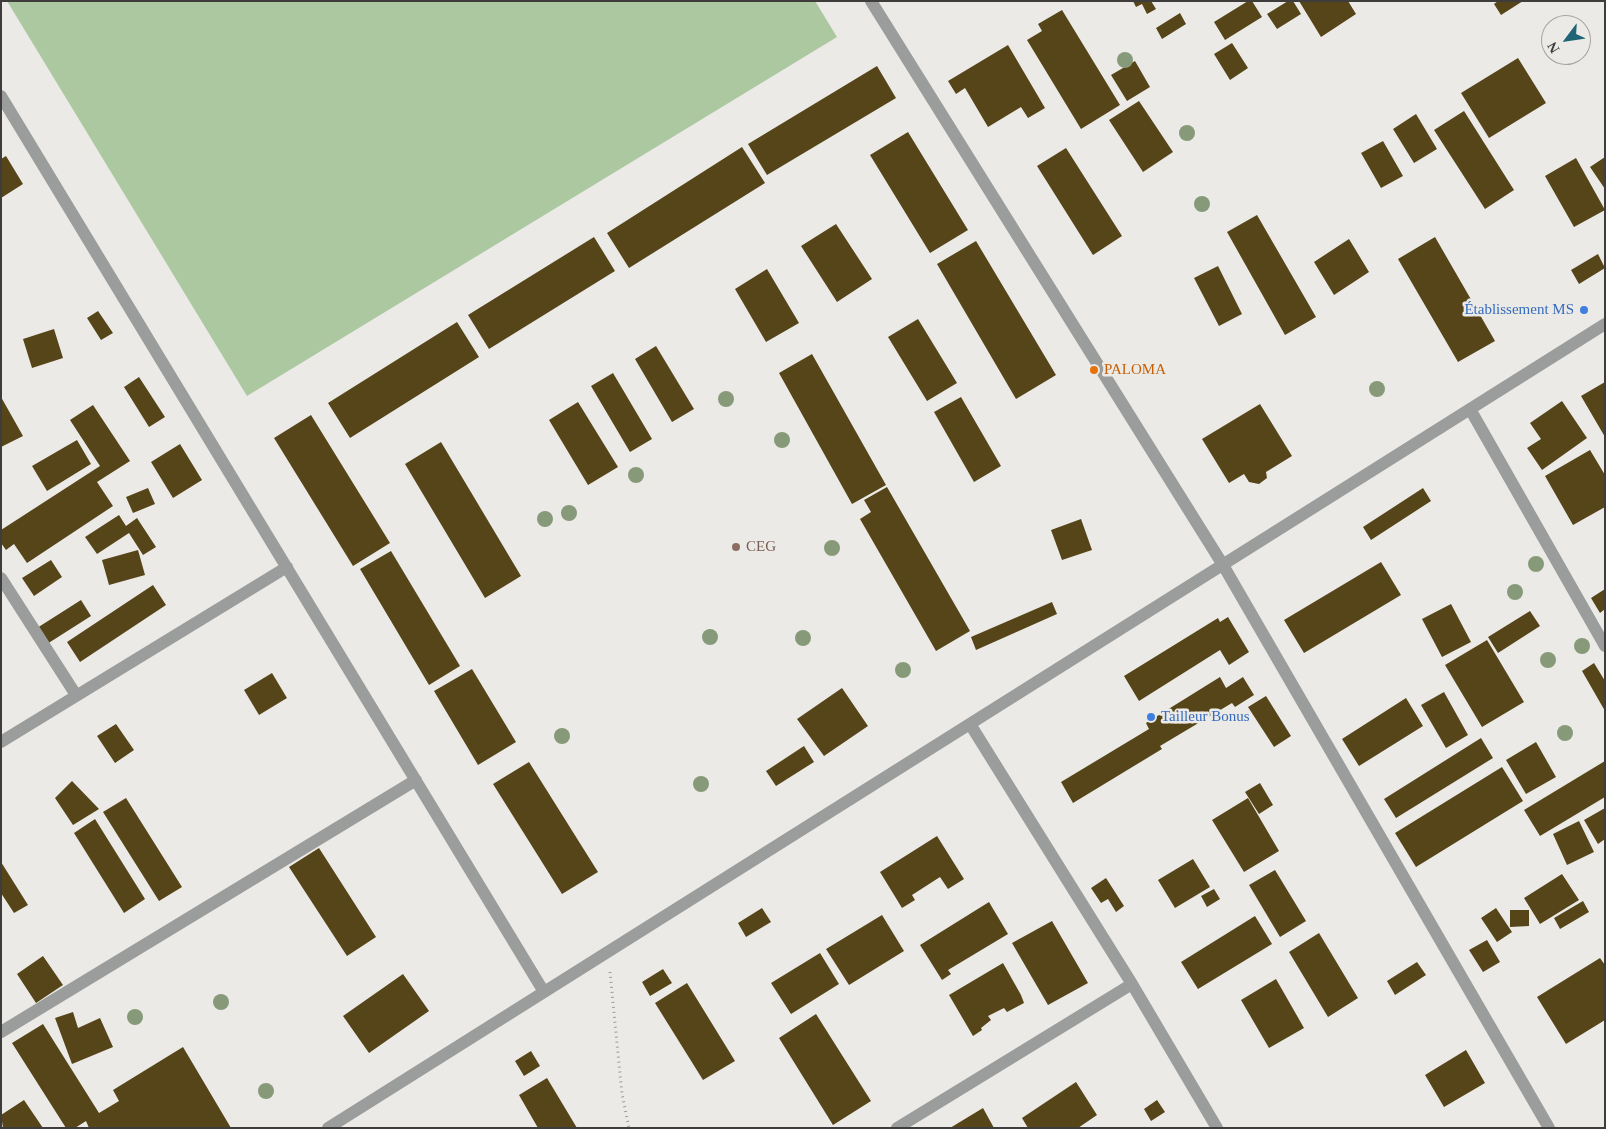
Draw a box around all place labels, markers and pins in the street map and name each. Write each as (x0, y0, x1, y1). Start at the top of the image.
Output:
place label: Établissement MS (1464, 301, 1574, 319)
marker: Établissement MS (1578, 304, 1590, 316)
place label: PALOMA (1104, 361, 1166, 379)
marker: PALOMA (1088, 364, 1100, 376)
place label: CEG (746, 538, 776, 556)
marker: CEG (730, 541, 742, 553)
place label: Tailleur Bonus (1161, 708, 1250, 726)
marker: Tailleur Bonus (1145, 711, 1157, 723)

